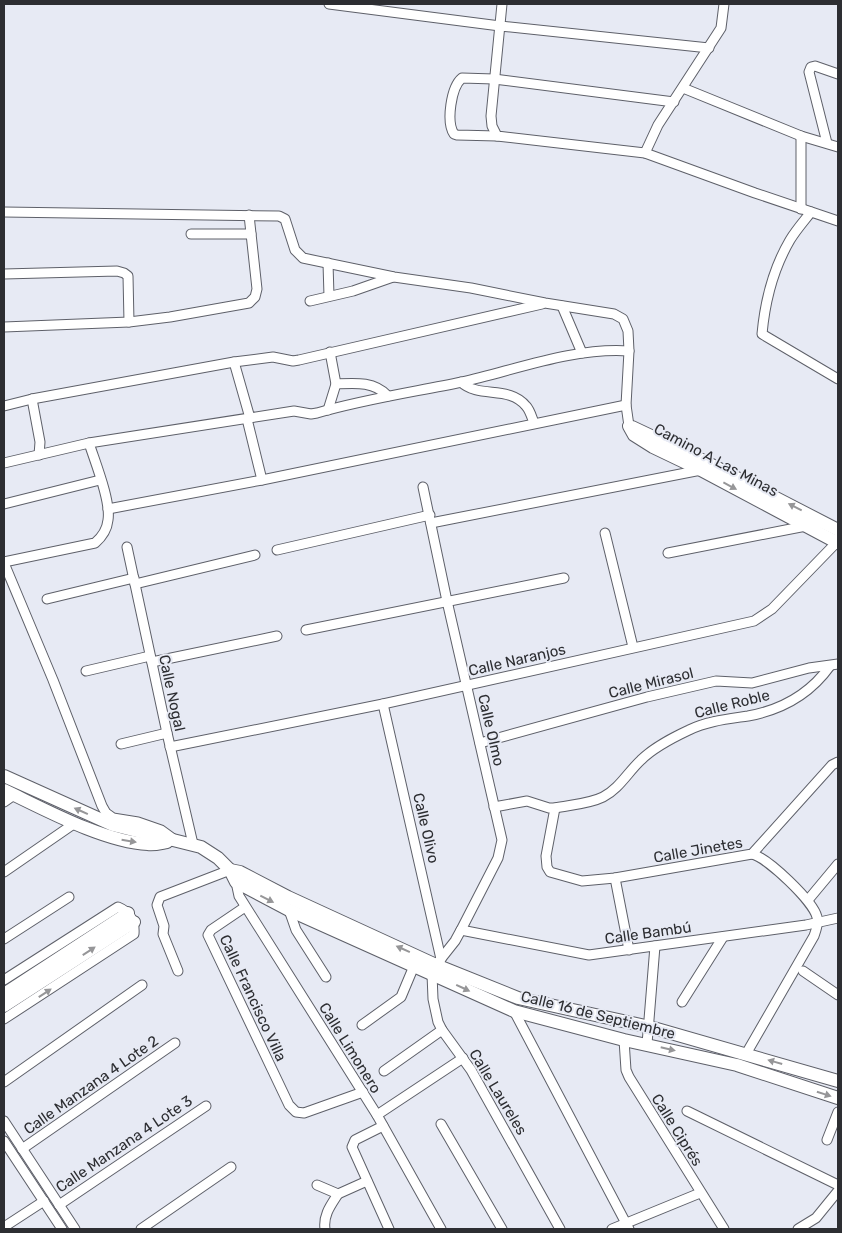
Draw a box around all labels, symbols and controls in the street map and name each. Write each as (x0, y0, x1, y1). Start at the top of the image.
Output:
street label: Camino A Las Minas (651, 420, 782, 501)
one-way arrow (723, 482, 737, 490)
one-way arrow (788, 503, 802, 511)
street label: Calle Naranjos (467, 640, 568, 680)
street label: Calle Nogal (155, 653, 189, 733)
street label: Calle Mirasol (607, 664, 695, 702)
street label: Calle Roble (692, 686, 772, 722)
street label: Calle Olmo (474, 692, 508, 768)
street label: Calle Olivo (409, 791, 443, 865)
one-way arrow (74, 806, 88, 814)
street label: Calle Jinetes (652, 833, 744, 867)
one-way arrow (122, 838, 138, 846)
one-way arrow (260, 895, 274, 903)
street label: Calle Bambú (604, 918, 692, 948)
street label: Calle Francisco Villa (216, 932, 290, 1064)
one-way arrow (396, 945, 410, 953)
one-way arrow (82, 946, 96, 956)
one-way arrow (456, 984, 470, 992)
street label: Calle 16 de Septiembre (519, 987, 677, 1043)
one-way arrow (38, 988, 51, 997)
street label: Calle Limonero (315, 999, 385, 1097)
street label: Calle Manzana 4 Lote 2 (20, 1032, 162, 1138)
one-way arrow (660, 1045, 676, 1053)
street label: Calle Laureles (465, 1046, 531, 1139)
one-way arrow (767, 1058, 782, 1066)
one-way arrow (817, 1090, 832, 1098)
street label: Calle Ciprés (648, 1091, 706, 1170)
street label: Calle Manzana 4 Lote 3 (52, 1092, 196, 1196)

